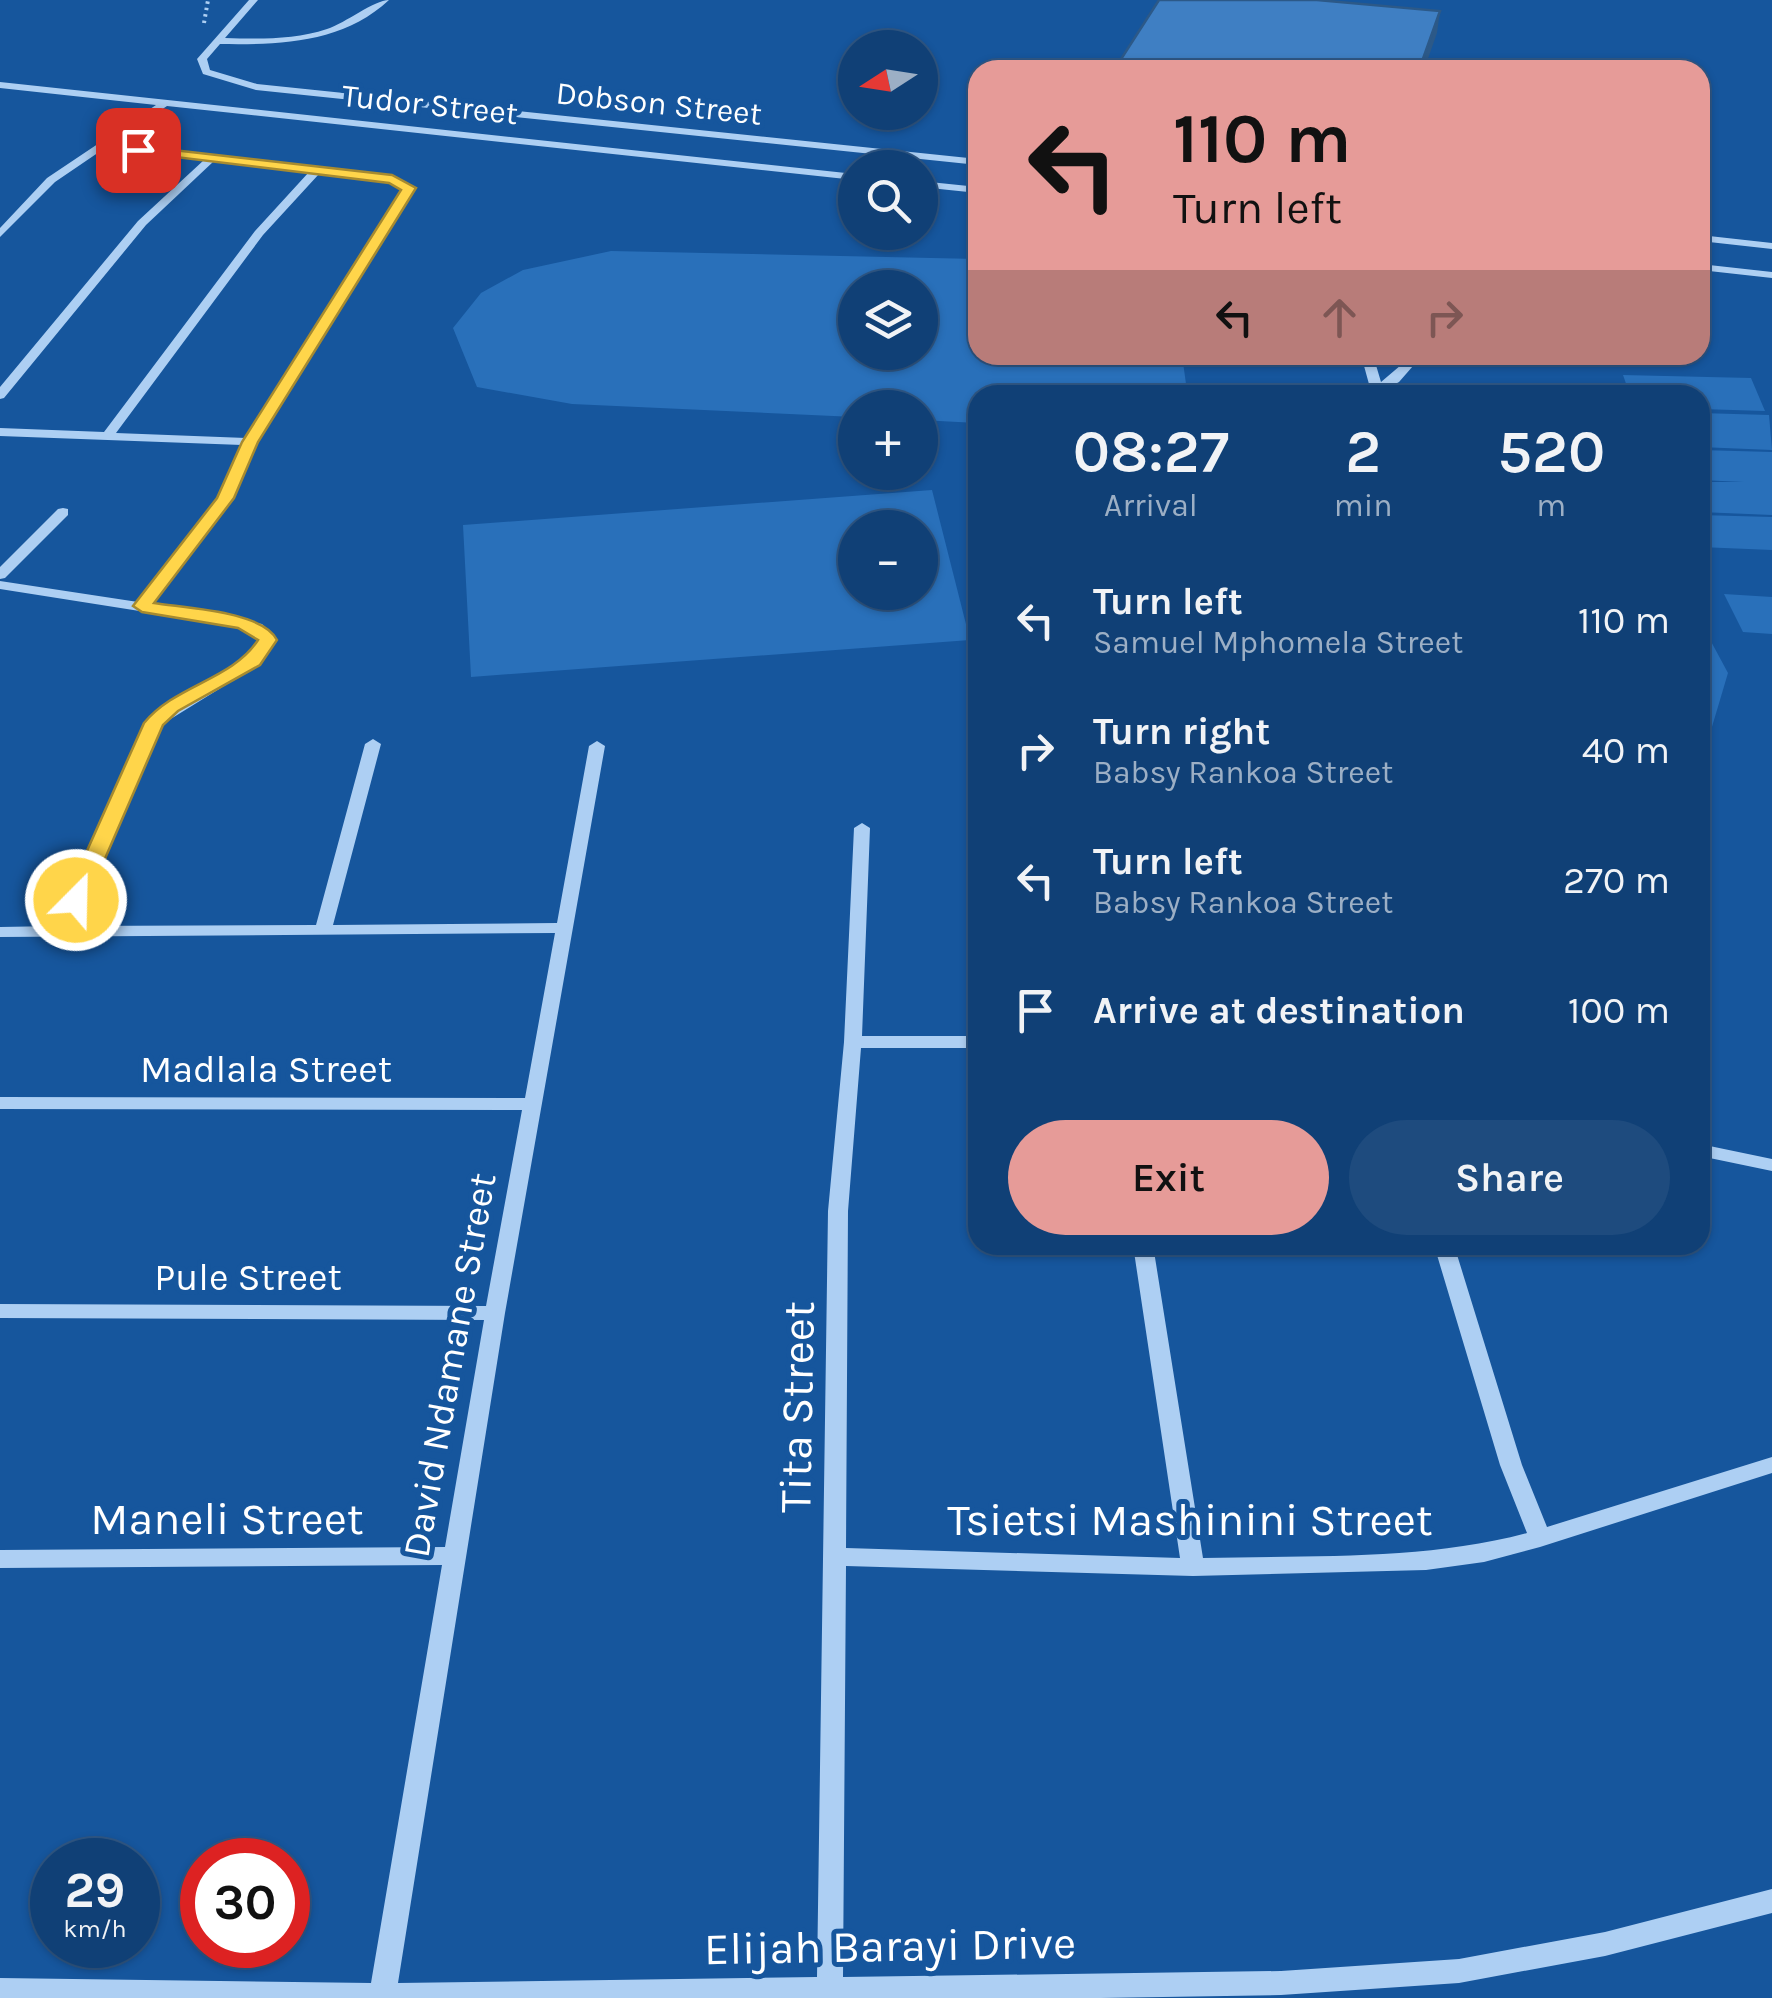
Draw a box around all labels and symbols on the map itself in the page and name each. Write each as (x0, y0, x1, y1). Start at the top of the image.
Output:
north arrow (838, 30, 938, 130)
street label: Dobson Street (554, 74, 764, 133)
street label: Tudor Street (340, 77, 520, 132)
pin (96, 108, 181, 193)
position arrow (24, 848, 128, 952)
street label: Madlala Street (140, 1047, 392, 1092)
street label: David Ndamane Street (394, 1169, 505, 1561)
street label: Pule Street (154, 1255, 342, 1300)
street label: Tita Street (769, 1301, 825, 1513)
street label: Maneli Street (90, 1493, 364, 1545)
street label: Tsietsi Mashinini Street (947, 1494, 1433, 1546)
speed limit sign: 30 (180, 1838, 310, 1968)
street label: Elijah Barayi Drive (704, 1917, 1076, 1976)

